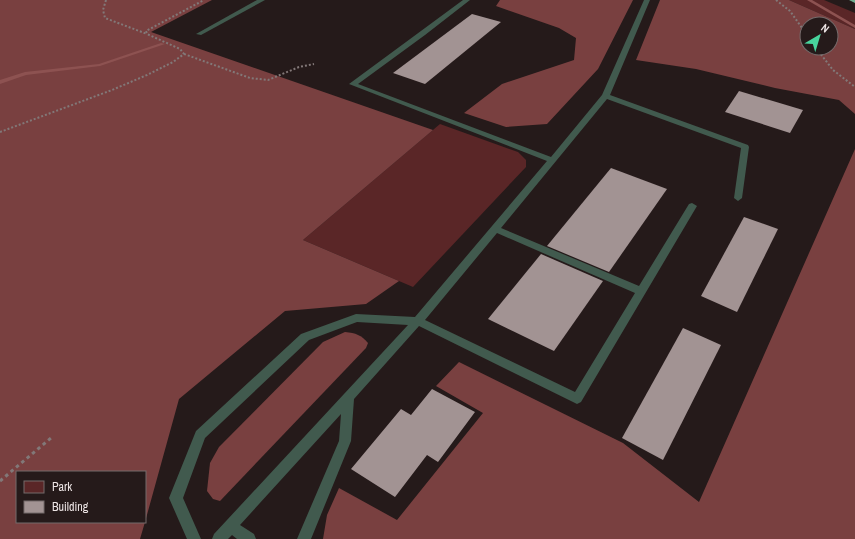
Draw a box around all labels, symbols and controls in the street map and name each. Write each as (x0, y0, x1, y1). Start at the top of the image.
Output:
north arrow (799, 16, 839, 56)
text: N (818, 21, 832, 36)
legend (16, 471, 146, 523)
text: Park (52, 479, 72, 495)
text: Building (52, 499, 89, 515)

